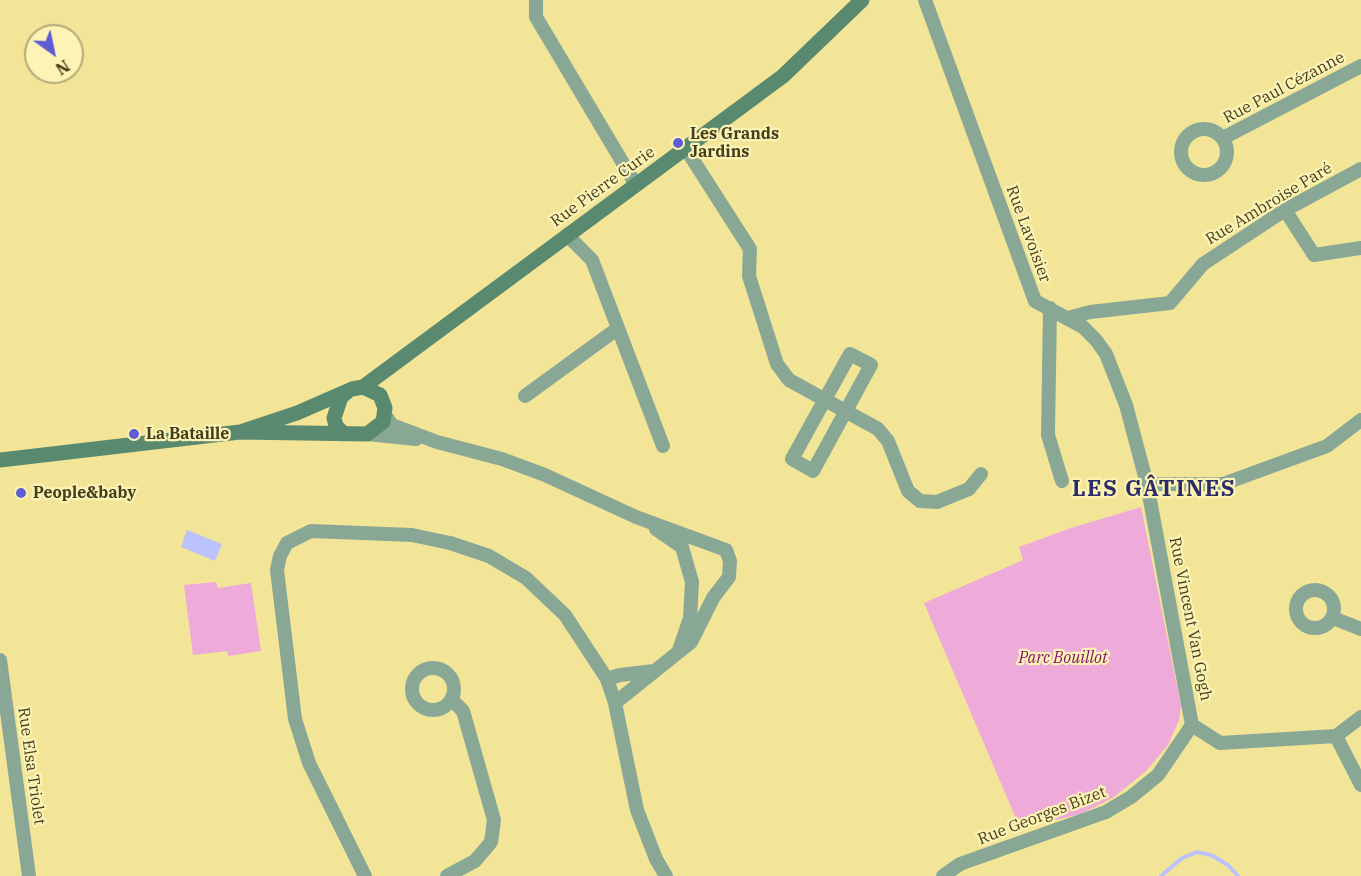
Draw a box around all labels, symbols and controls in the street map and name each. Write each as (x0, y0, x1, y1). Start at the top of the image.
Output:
north arrow (24, 24, 84, 84)
street label: Rue Paul Cézanne (1220, 48, 1348, 128)
text: N (52, 56, 73, 79)
place label: Les Grands Jardins (690, 124, 779, 162)
marker: Les Grands Jardins (671, 136, 685, 150)
street label: Rue Pierre Curie (547, 143, 659, 231)
street label: Rue Ambroise Paré (1202, 159, 1336, 249)
street label: Rue Lavoisier (1002, 183, 1054, 285)
place label: La Bataille (146, 424, 229, 444)
marker: La Bataille (127, 427, 141, 441)
district label: LES GÂTINES (1072, 477, 1236, 503)
place label: People&baby (33, 483, 136, 503)
marker: People&baby (14, 486, 28, 500)
street label: Rue Vincent Van Gogh (1165, 536, 1215, 702)
park label: Parc Bouillot (1018, 648, 1108, 668)
street label: Rue Elsa Triolet (13, 706, 49, 826)
street label: Rue Georges Bizet (975, 783, 1109, 849)

